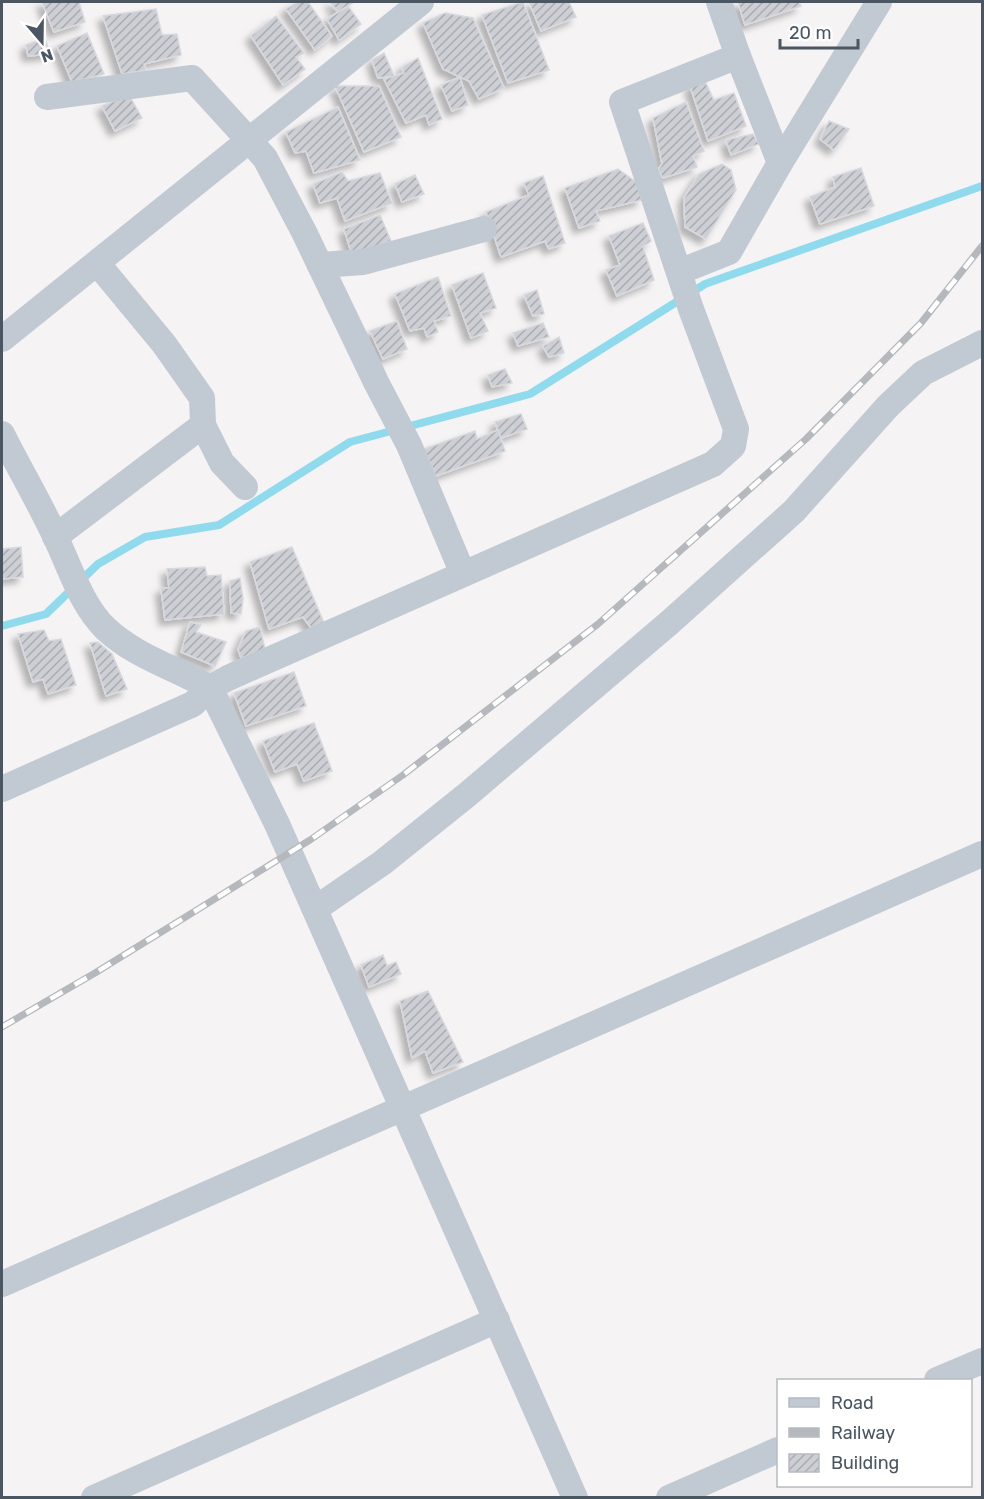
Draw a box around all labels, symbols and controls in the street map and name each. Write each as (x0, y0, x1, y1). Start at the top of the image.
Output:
north arrow (12, 12, 72, 72)
scale bar (780, 12, 858, 50)
text: 20 m (789, 22, 831, 44)
text: N (38, 45, 56, 67)
legend (777, 1379, 972, 1487)
text: Road (831, 1392, 874, 1414)
text: Railway (831, 1422, 895, 1444)
text: Building (831, 1452, 899, 1474)

